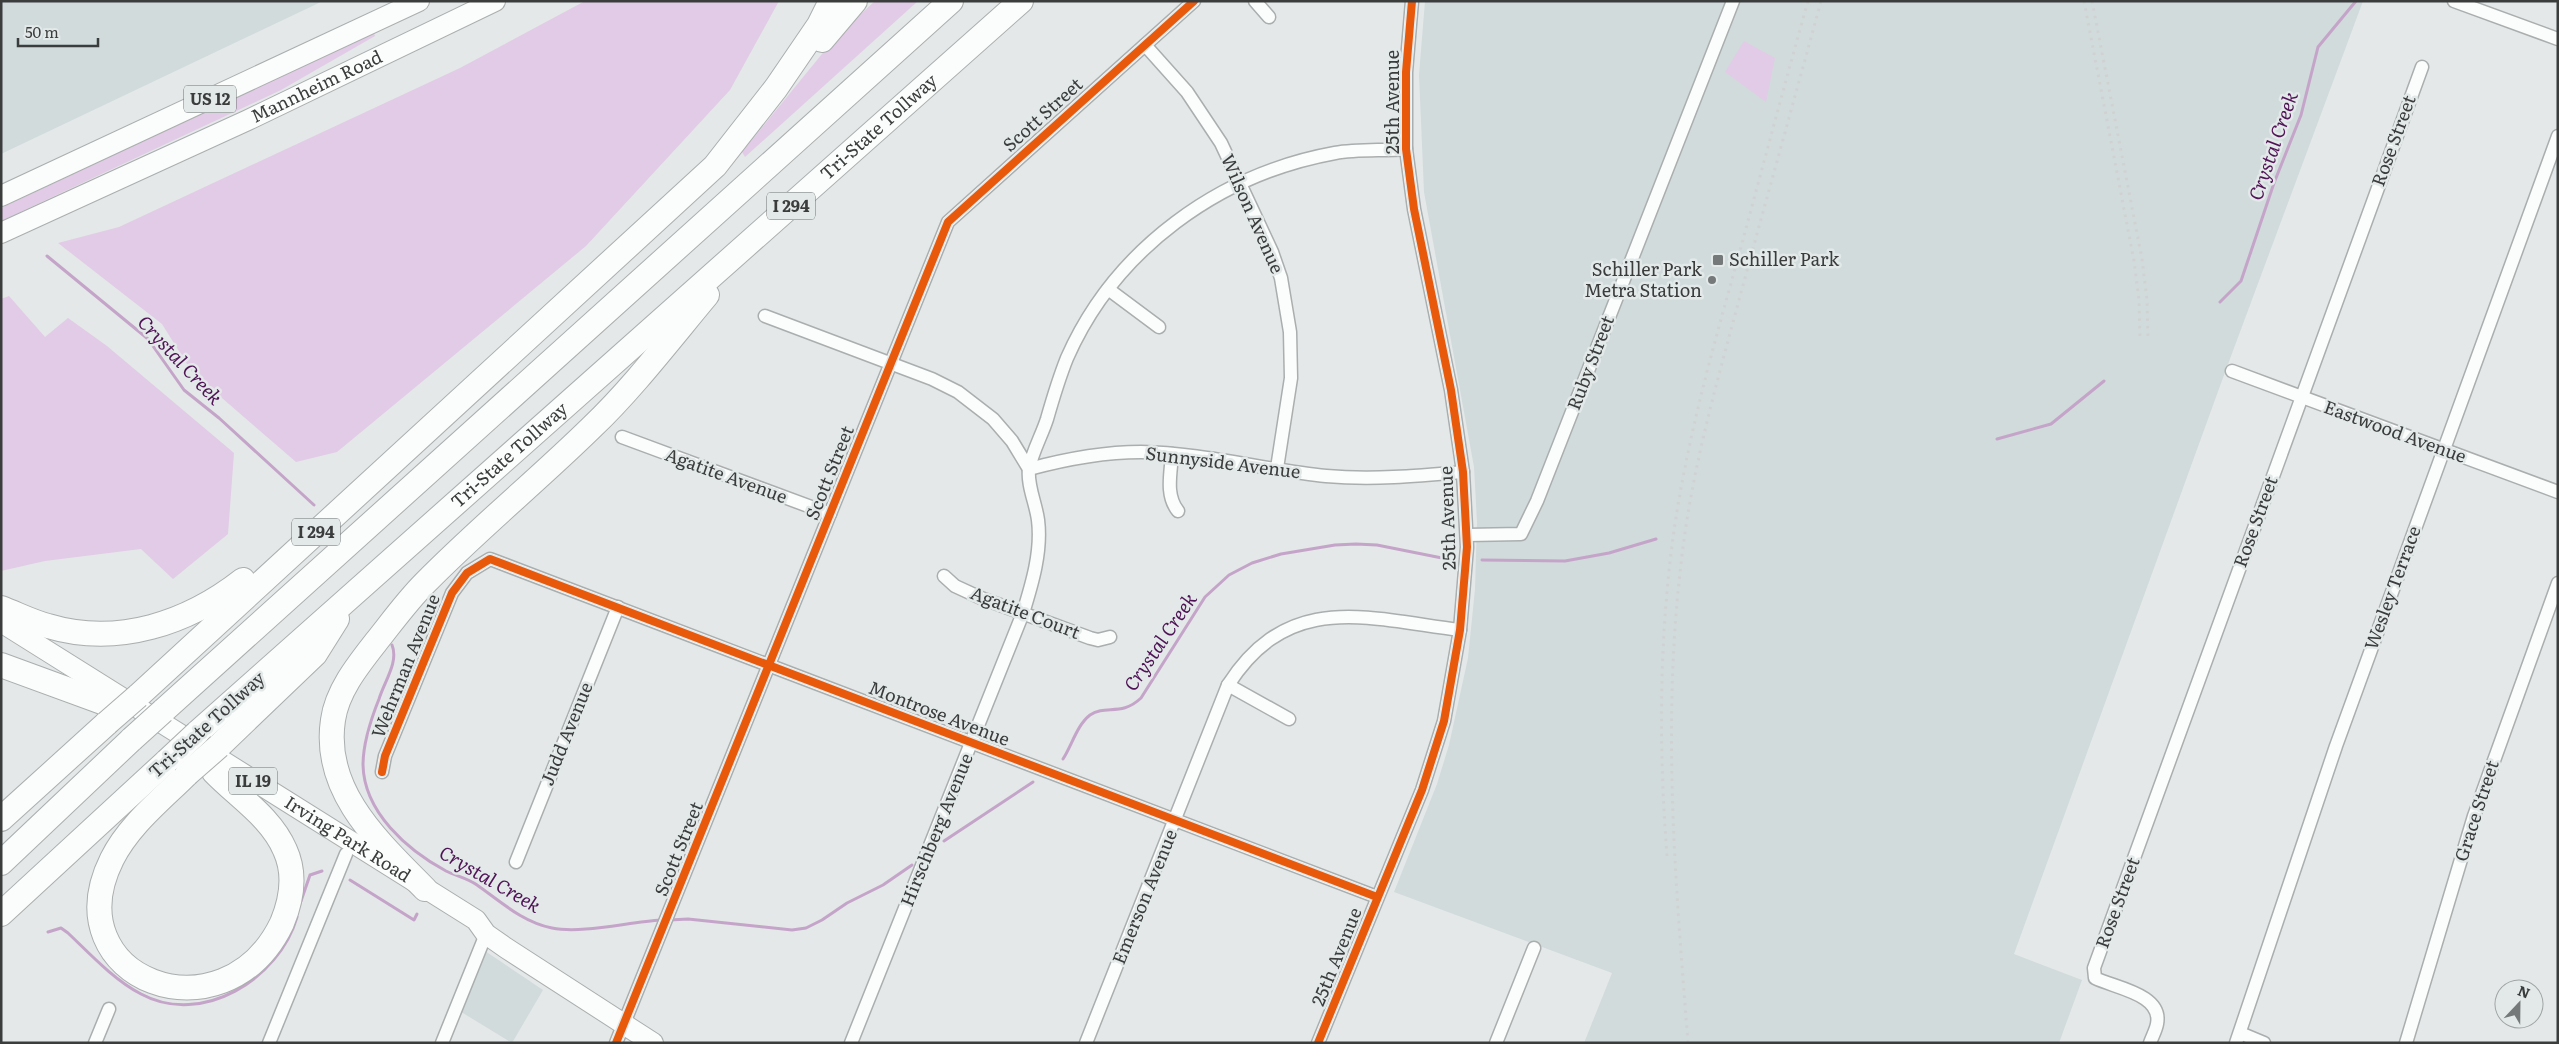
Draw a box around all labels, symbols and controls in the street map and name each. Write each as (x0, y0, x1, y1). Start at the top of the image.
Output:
scale bar (18, 15, 98, 47)
text: 50 m (25, 20, 59, 43)
street label: Mannheim Road (246, 42, 386, 129)
street label: 25th Avenue (1378, 50, 1405, 154)
street label: Tri-State Tollway (813, 66, 943, 186)
street label: Scott Street (996, 70, 1089, 157)
road number: US 12 (184, 86, 236, 112)
water label: Crystal Creek (2240, 87, 2304, 204)
street label: Rose Street (2364, 90, 2422, 190)
street label: Wilson Avenue (1215, 149, 1292, 278)
road number: I 294 (767, 192, 815, 220)
place label: Schiller Park (1729, 245, 1840, 272)
marker: Schiller Park (1711, 253, 1725, 267)
place label: Schiller Park Metra Station (1584, 255, 1703, 303)
marker: Schiller Park Metra Station (1706, 274, 1718, 286)
water label: Crystal Creek (132, 308, 230, 411)
street label: Ruby Street (1559, 311, 1620, 414)
street label: Eastwood Avenue (2320, 392, 2471, 469)
street label: Tri-State Tollway (444, 394, 574, 514)
street label: Scott Street (797, 421, 860, 524)
street label: Sunnyside Avenue (1144, 439, 1302, 484)
street label: Agatite Avenue (662, 440, 791, 509)
street label: 25th Avenue (1431, 465, 1462, 571)
street label: Rose Street (2226, 471, 2284, 571)
road number: I 294 (292, 518, 340, 546)
street label: Wesley Terrace (2357, 522, 2427, 653)
street label: Agatite Court (967, 578, 1085, 645)
water label: Crystal Creek (1116, 586, 1203, 696)
street label: Wehrman Avenue (363, 589, 446, 741)
street label: Tri-State Tollway (142, 664, 271, 784)
street label: Montrose Avenue (865, 673, 1014, 752)
street label: Judd Avenue (533, 678, 599, 789)
street label: Hirschberg Avenue (892, 749, 979, 910)
street label: Grace Street (2447, 756, 2505, 865)
road number: IL 19 (229, 768, 277, 794)
street label: Irving Park Road (280, 788, 417, 888)
street label: Scott Street (646, 797, 709, 900)
street label: Emerson Avenue (1104, 825, 1183, 968)
water label: Crystal Creek (434, 838, 547, 919)
street label: Rose Street (2088, 852, 2146, 952)
street label: 25th Avenue (1304, 903, 1368, 1010)
north arrow (2494, 979, 2544, 1029)
text: N (2515, 980, 2534, 1003)

